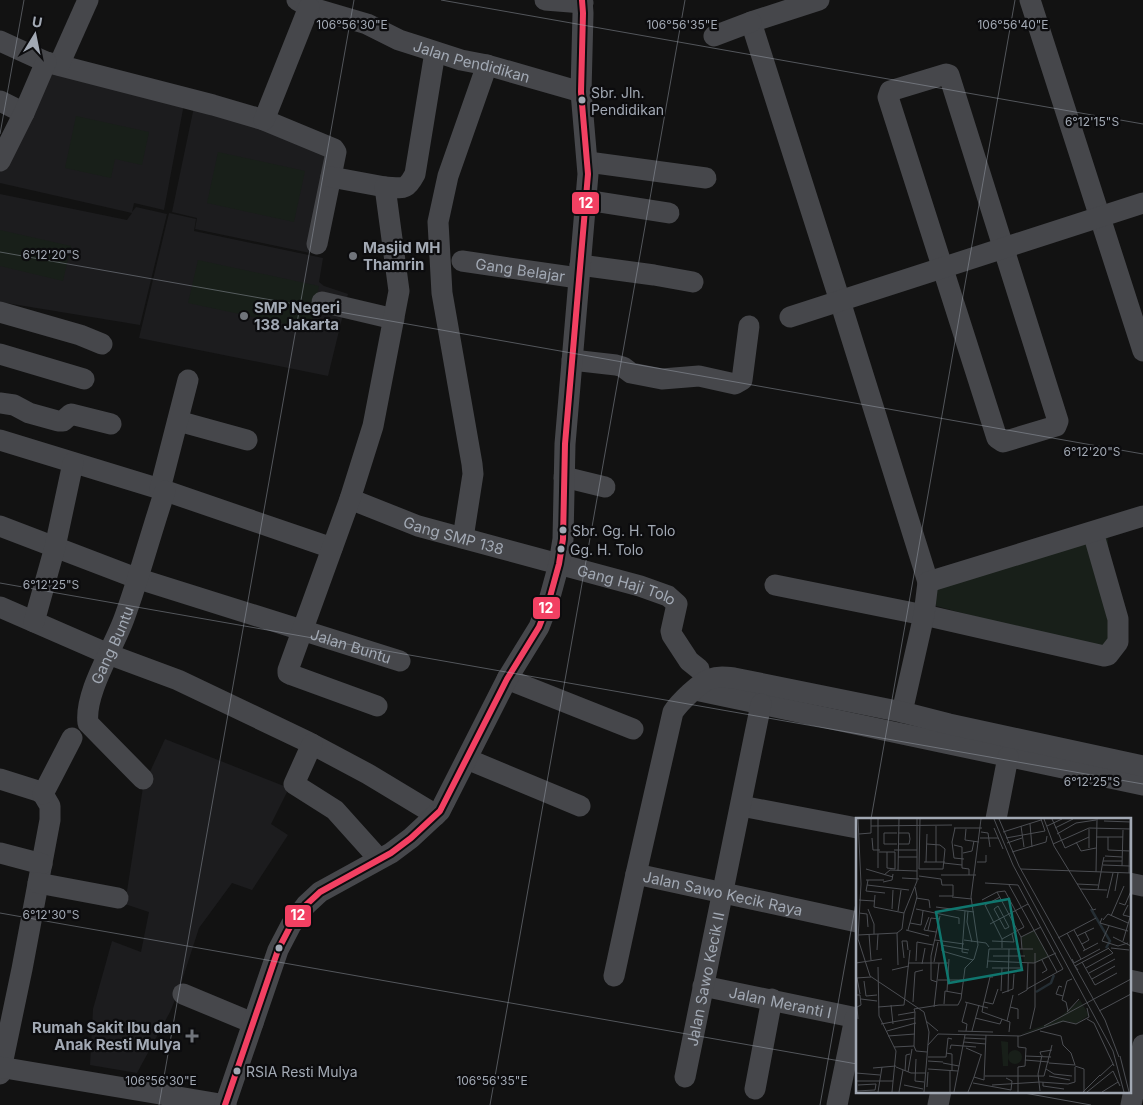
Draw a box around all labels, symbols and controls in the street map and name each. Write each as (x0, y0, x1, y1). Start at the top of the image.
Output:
north arrow (10, 10, 60, 60)
text: U (31, 12, 44, 31)
text: 106°56'30"E (316, 17, 388, 32)
text: 106°56'35"E (646, 17, 718, 32)
text: 106°56'40"E (977, 17, 1049, 32)
street label: Jalan Pendidikan (411, 36, 532, 86)
place label: Sbr. Jln. Pendidikan (591, 84, 664, 118)
marker: Sbr. Jln. Pendidikan (577, 95, 587, 105)
text: 6°12'15"S (1065, 114, 1119, 129)
line badge: 12 (571, 191, 600, 215)
text: 12 (579, 194, 594, 211)
place label: Masjid MH Thamrin (363, 238, 440, 274)
text: 6°12'20"S (23, 247, 80, 262)
marker: Masjid MH Thamrin (347, 250, 359, 262)
street label: Gang Belajar (474, 254, 567, 286)
place label: SMP Negeri 138 Jakarta (254, 298, 340, 334)
marker: SMP Negeri 138 Jakarta (238, 310, 250, 322)
text: 6°12'20"S (1064, 444, 1121, 459)
street label: Gang SMP 138 (401, 512, 506, 558)
place label: Sbr. Gg. H. Tolo (572, 522, 675, 539)
marker: Sbr. Gg. H. Tolo (558, 525, 568, 535)
place label: Gg. H. Tolo (570, 541, 644, 558)
marker: Gg. H. Tolo (556, 544, 566, 554)
street label: Gang Haji Tolo (575, 560, 681, 609)
text: 6°12'25"S (23, 577, 80, 592)
line badge: 12 (532, 596, 561, 620)
text: 12 (539, 599, 554, 616)
street label: Gang Buntu (87, 604, 137, 687)
street label: Jalan Buntu (308, 624, 394, 667)
text: 6°12'25"S (1064, 774, 1121, 789)
inset map (856, 818, 1130, 1092)
street label: Jalan Sawo Kecik Raya (641, 866, 805, 919)
line badge: 12 (284, 904, 312, 928)
text: 12 (291, 906, 306, 923)
text: 6°12'30"S (23, 907, 80, 922)
street label: Jalan Sawo Kecik II (682, 910, 728, 1048)
unlabelled marker (274, 943, 284, 953)
street label: Jalan Meranti I (727, 982, 833, 1022)
place label: Rumah Sakit Ibu dan Anak Resti Mulya (32, 1018, 181, 1054)
marker: Rumah Sakit Ibu dan Anak Resti Mulya (185, 1029, 199, 1043)
place label: RSIA Resti Mulya (246, 1063, 358, 1080)
marker: RSIA Resti Mulya (232, 1066, 242, 1076)
text: 106°56'30"E (125, 1073, 197, 1088)
text: 106°56'35"E (456, 1073, 528, 1088)

